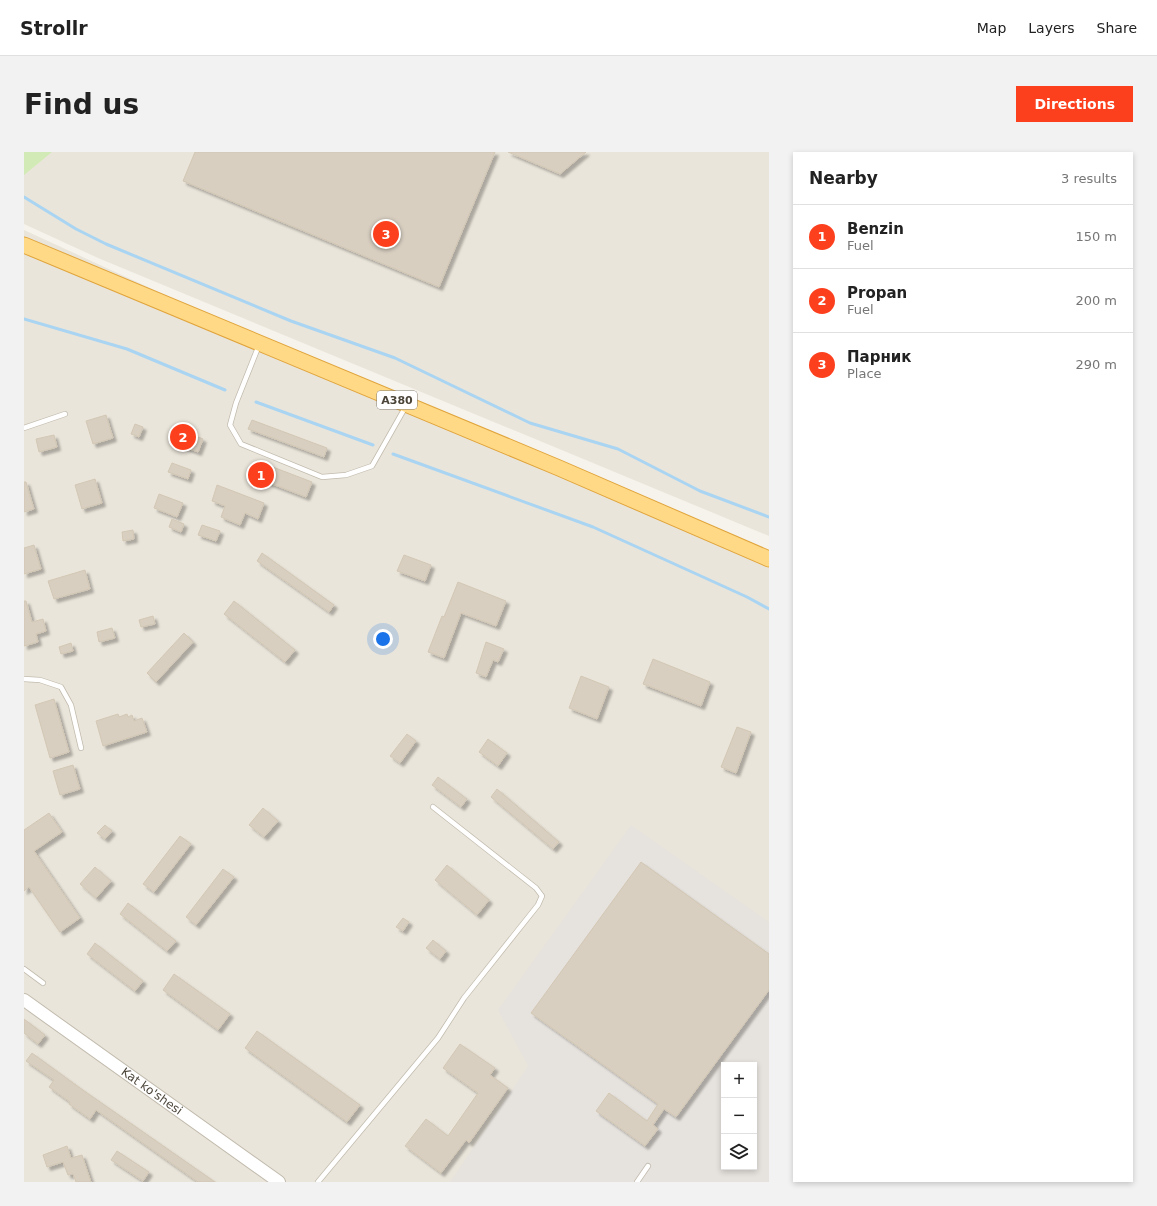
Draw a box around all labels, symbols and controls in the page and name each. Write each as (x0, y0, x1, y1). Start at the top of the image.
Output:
text: Strollr (20, 17, 88, 39)
text: Map (977, 20, 1006, 36)
text: Layers (1028, 20, 1075, 36)
text: Share (1097, 20, 1137, 36)
button: Directions (1016, 86, 1133, 122)
text: Find us (24, 88, 139, 121)
text: Nearby (809, 168, 878, 188)
text: 3 results (1061, 171, 1117, 186)
pin: 3 (373, 219, 399, 249)
text: Benzin (847, 220, 904, 238)
text: 1 (817, 229, 827, 244)
text: 150 m (1075, 229, 1117, 244)
text: Fuel (847, 238, 874, 253)
text: Propan (847, 284, 907, 302)
text: 2 (817, 293, 827, 308)
text: 200 m (1075, 293, 1117, 308)
text: Fuel (847, 302, 874, 317)
text: Парник (847, 348, 911, 366)
text: 3 (817, 357, 827, 372)
text: 290 m (1075, 357, 1117, 372)
text: Place (847, 366, 882, 381)
road number: A380 (377, 391, 417, 409)
pin: 2 (170, 422, 196, 452)
pin: 1 (248, 460, 274, 490)
your location (373, 629, 393, 649)
map controls (721, 1062, 757, 1170)
button: + (721, 1062, 757, 1098)
street label: Kat ko'shesi (119, 1065, 185, 1118)
button: − (721, 1098, 757, 1134)
button: layers (721, 1134, 757, 1170)

